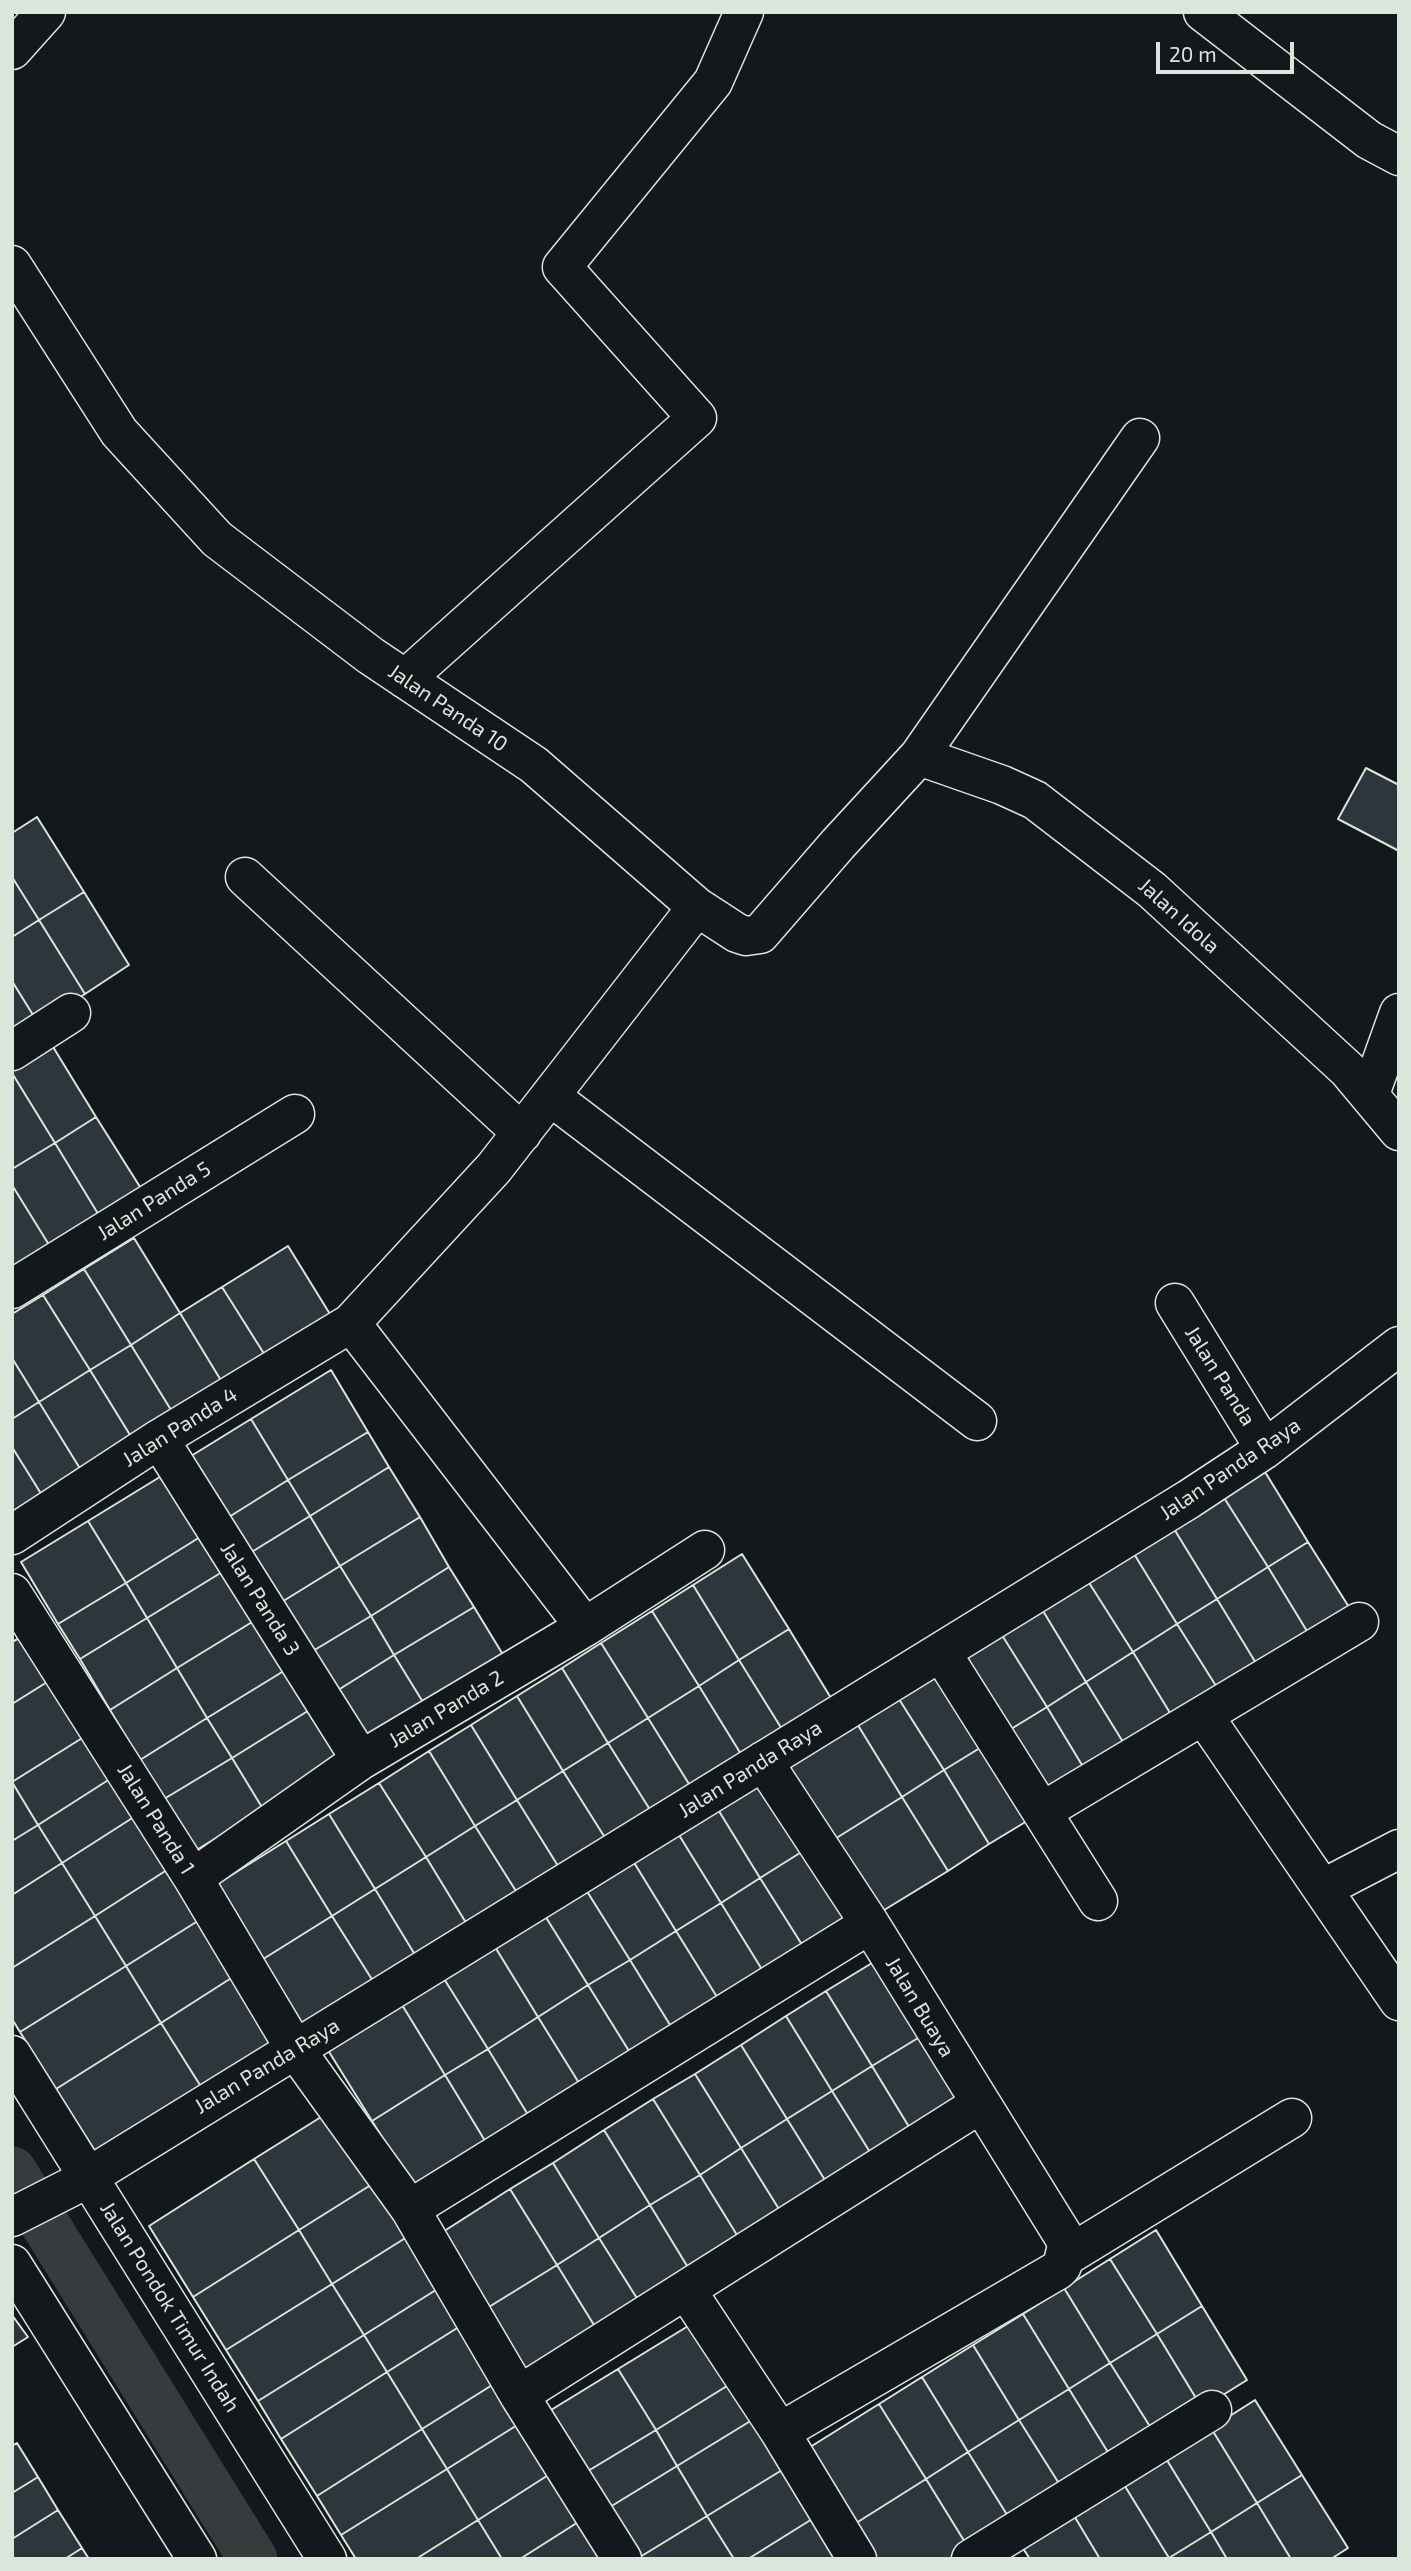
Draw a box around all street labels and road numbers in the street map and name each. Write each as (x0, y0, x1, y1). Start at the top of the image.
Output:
street label: Jalan Panda 10 (383, 659, 513, 757)
street label: Jalan Idola (1133, 873, 1225, 959)
street label: Jalan Panda 5 (93, 1156, 215, 1246)
street label: Jalan Panda (1179, 1321, 1261, 1431)
street label: Jalan Panda 4 (118, 1382, 242, 1472)
street label: Jalan Panda Raya (1155, 1413, 1305, 1525)
street label: Jalan Panda 3 (215, 1538, 305, 1660)
street label: Jalan Panda 2 (384, 1665, 508, 1753)
street label: Jalan Panda Raya (674, 1715, 826, 1823)
street label: Jalan Panda 1 (112, 1759, 200, 1879)
street label: Jalan Buaya (880, 1952, 960, 2062)
street label: Jalan Panda Raya (190, 2013, 344, 2119)
street label: Jalan Pondok Timur Indah (95, 2197, 245, 2417)

